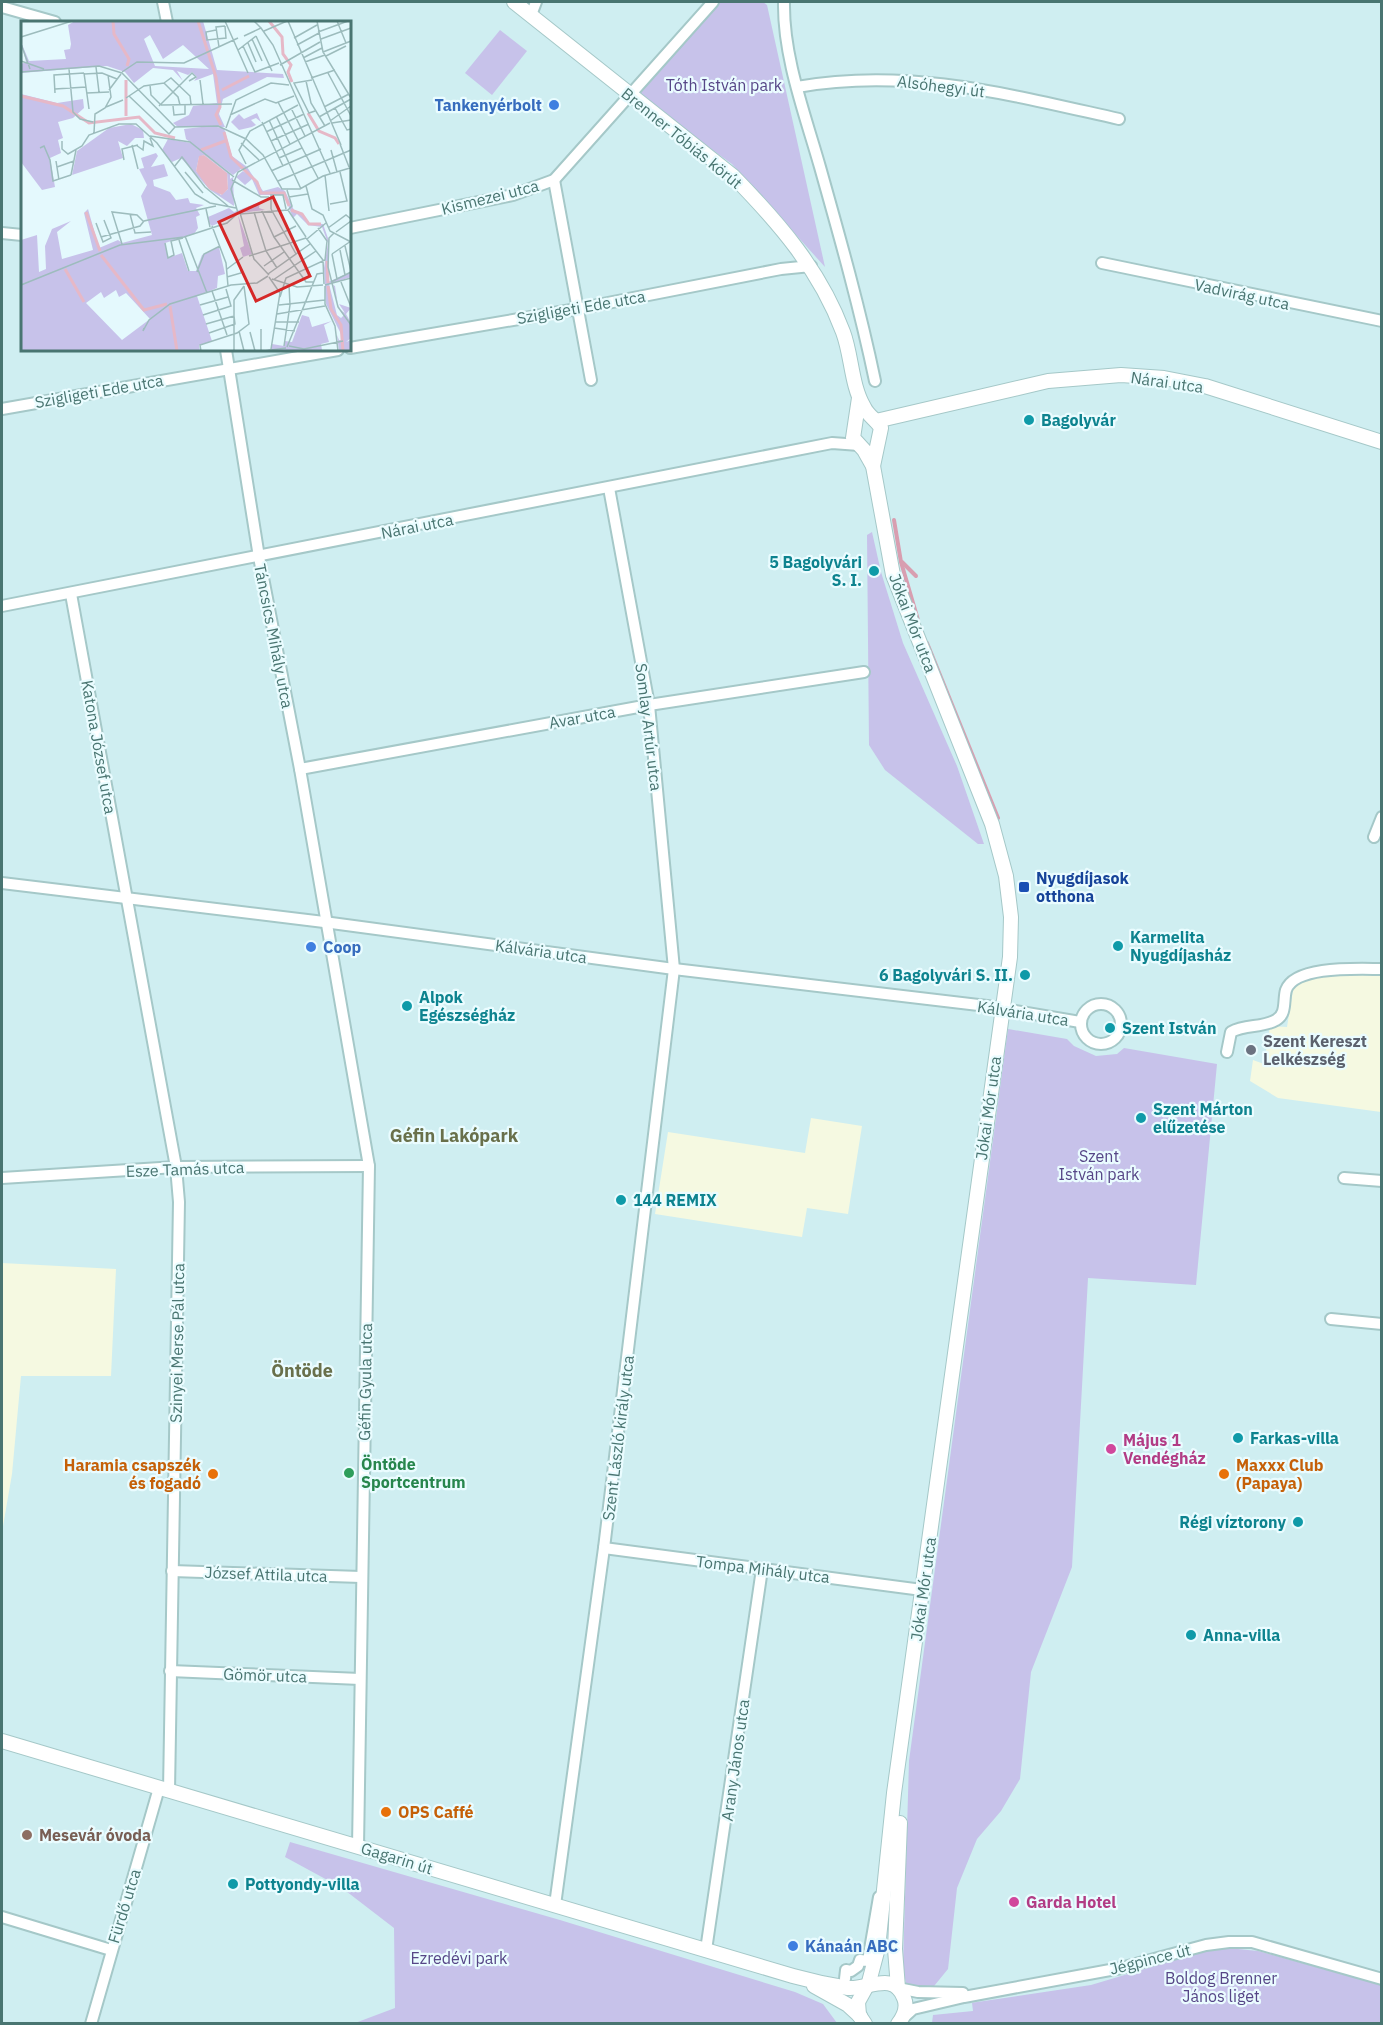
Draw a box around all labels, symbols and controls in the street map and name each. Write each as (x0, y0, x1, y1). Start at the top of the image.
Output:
inset map (21, 21, 351, 351)
street label: Alsóhegyi út (896, 71, 986, 101)
park label: Tóth István park (666, 75, 783, 95)
street label: Brenner Tóbiás körút (617, 83, 747, 193)
place label: Tankenyérbolt (434, 95, 542, 115)
marker: Tankenyérbolt (547, 98, 561, 112)
street label: Kismezei utca (439, 175, 541, 219)
street label: Vadvirág utca (1193, 274, 1292, 314)
street label: Szigligeti Ede utca (515, 286, 647, 328)
street label: Nárai utca (1129, 367, 1205, 397)
street label: Szigligeti Ede utca (33, 370, 165, 412)
place label: Bagolyvár (1041, 410, 1116, 430)
marker: Bagolyvár (1022, 413, 1036, 427)
street label: Nárai utca (379, 509, 455, 543)
place label: 5 Bagolyvári S. I. (769, 552, 862, 590)
street label: Táncsics Mihály utca (250, 562, 298, 710)
marker: 5 Bagolyvári S. I. (867, 564, 881, 578)
street label: Jókai Mór utca (885, 571, 941, 676)
street label: Somlay Artúr utca (631, 662, 667, 792)
street label: Katona József utca (77, 678, 121, 816)
street label: Avar utca (547, 701, 617, 733)
place label: Nyugdíjasok otthona (1036, 868, 1129, 906)
marker: Nyugdíjasok otthona (1017, 880, 1031, 894)
place label: Karmelita Nyugdíjasház (1130, 927, 1231, 965)
street label: Kálvária utca (494, 935, 589, 967)
place label: Coop (323, 937, 361, 957)
marker: Karmelita Nyugdíjasház (1111, 939, 1125, 953)
marker: Coop (304, 940, 318, 954)
place label: 6 Bagolyvári S. II. (879, 965, 1013, 985)
marker: 6 Bagolyvári S. II. (1018, 968, 1032, 982)
place label: Alpok Egészségház (419, 987, 515, 1025)
street label: Kálvária utca (976, 996, 1071, 1030)
marker: Alpok Egészségház (400, 999, 414, 1013)
place label: Szent István (1122, 1018, 1217, 1038)
marker: Szent István (1103, 1021, 1117, 1035)
place label: Szent Kereszt Lelkészség (1263, 1031, 1367, 1069)
marker: Szent Kereszt Lelkészség (1244, 1043, 1258, 1057)
street label: Jókai Mór utca (971, 1054, 1005, 1161)
place label: Szent Márton elűzetése (1153, 1099, 1253, 1137)
marker: Szent Márton elűzetése (1134, 1111, 1148, 1125)
district label: Géfin Lakópark (390, 1124, 519, 1147)
park label: Szent István park (1059, 1146, 1140, 1184)
street label: Esze Tamás utca (125, 1157, 245, 1181)
place label: 144 REMIX (633, 1190, 717, 1210)
marker: 144 REMIX (614, 1193, 628, 1207)
street label: Szinyei Merse Pál utca (166, 1263, 188, 1423)
street label: Géfin Gyula utca (354, 1322, 376, 1441)
street label: Szent László király utca (598, 1354, 638, 1522)
district label: Öntöde (271, 1359, 333, 1382)
place label: Farkas-villa (1250, 1428, 1339, 1448)
place label: Május 1 Vendégház (1123, 1430, 1206, 1468)
marker: Farkas-villa (1231, 1431, 1245, 1445)
marker: Május 1 Vendégház (1104, 1442, 1118, 1456)
place label: Öntöde Sportcentrum (361, 1454, 465, 1492)
place label: Haramia csapszék és fogadó (64, 1455, 202, 1493)
place label: Maxxx Club (Papaya) (1236, 1455, 1324, 1493)
marker: Öntöde Sportcentrum (342, 1466, 356, 1480)
marker: Haramia csapszék és fogadó (206, 1467, 220, 1481)
marker: Maxxx Club (Papaya) (1217, 1467, 1231, 1481)
place label: Régi víztorony (1179, 1512, 1286, 1532)
marker: Régi víztorony (1291, 1515, 1305, 1529)
street label: Jókai Mór utca (906, 1535, 940, 1642)
street label: Tompa Mihály utca (695, 1551, 831, 1587)
street label: József Attila utca (204, 1562, 328, 1586)
place label: Anna-villa (1203, 1625, 1280, 1645)
marker: Anna-villa (1184, 1628, 1198, 1642)
street label: Gömör utca (223, 1664, 308, 1686)
street label: Arany János utca (717, 1697, 754, 1822)
place label: OPS Caffé (398, 1802, 474, 1822)
marker: OPS Caffé (379, 1805, 393, 1819)
place label: Mesevár óvoda (39, 1825, 151, 1845)
marker: Mesevár óvoda (20, 1828, 34, 1842)
street label: Gagarin út (359, 1838, 435, 1878)
street label: Fürdő utca (103, 1866, 145, 1946)
place label: Pottyondy-villa (245, 1874, 360, 1894)
marker: Pottyondy-villa (226, 1877, 240, 1891)
place label: Garda Hotel (1026, 1892, 1116, 1912)
marker: Garda Hotel (1007, 1895, 1021, 1909)
place label: Kánaán ABC (805, 1936, 898, 1956)
marker: Kánaán ABC (786, 1939, 800, 1953)
street label: Jégpince út (1107, 1939, 1193, 1979)
park label: Ezredévi park (410, 1948, 508, 1968)
park label: Boldog Brenner János liget (1165, 1968, 1277, 2006)

